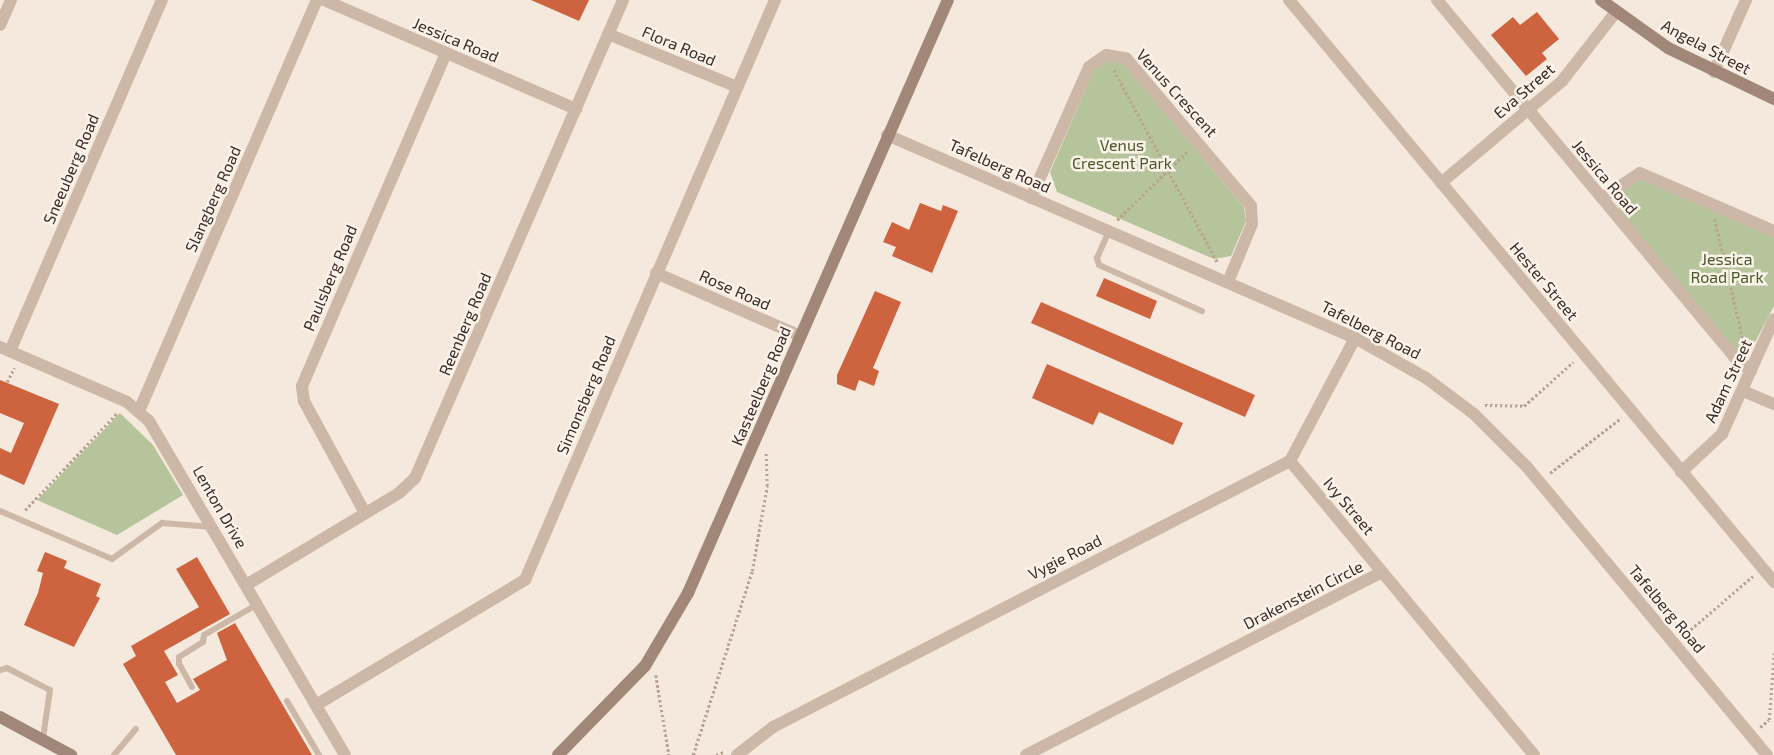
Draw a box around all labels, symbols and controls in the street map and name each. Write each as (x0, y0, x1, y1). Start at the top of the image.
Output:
street label: Jessica Road (410, 13, 502, 67)
street label: Angela Street (1658, 15, 1754, 79)
street label: Flora Road (639, 22, 719, 70)
street label: Venus Crescent (1133, 45, 1221, 141)
street label: Eva Street (1490, 59, 1558, 123)
street label: Sneeuberg Road (39, 111, 103, 227)
street label: Tafelberg Road (946, 135, 1054, 197)
park label: Venus Crescent Park (1072, 135, 1172, 173)
street label: Jessica Road (1568, 136, 1642, 218)
street label: Slangberg Road (181, 143, 245, 255)
street label: Paulsberg Road (299, 222, 361, 334)
street label: Hester Street (1506, 238, 1582, 324)
park label: Jessica Road Park (1690, 249, 1764, 287)
street label: Rose Road (696, 266, 774, 314)
street label: Reenberg Road (435, 270, 495, 378)
street label: Tafelberg Road (1318, 297, 1424, 363)
street label: Kasteelberg Road (727, 323, 795, 449)
street label: Simonsberg Road (552, 333, 620, 457)
street label: Adam Street (1700, 336, 1756, 426)
street label: Lenton Drive (189, 462, 251, 552)
street label: Ivy Street (1319, 473, 1379, 539)
street label: Vygie Road (1025, 530, 1105, 584)
street label: Drakenstein Circle (1240, 557, 1366, 633)
street label: Tafelberg Road (1625, 561, 1709, 657)

